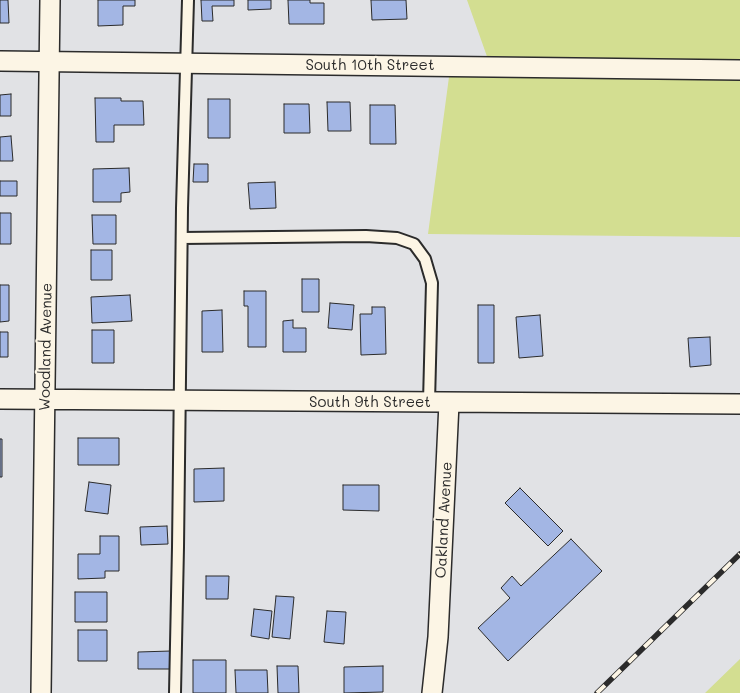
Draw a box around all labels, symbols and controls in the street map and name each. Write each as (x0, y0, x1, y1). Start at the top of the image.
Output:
street label: South 10th Street (306, 56, 434, 74)
street label: Woodland Avenue (36, 283, 56, 411)
street label: South 9th Street (309, 393, 431, 411)
street label: Oakland Avenue (432, 461, 456, 579)

